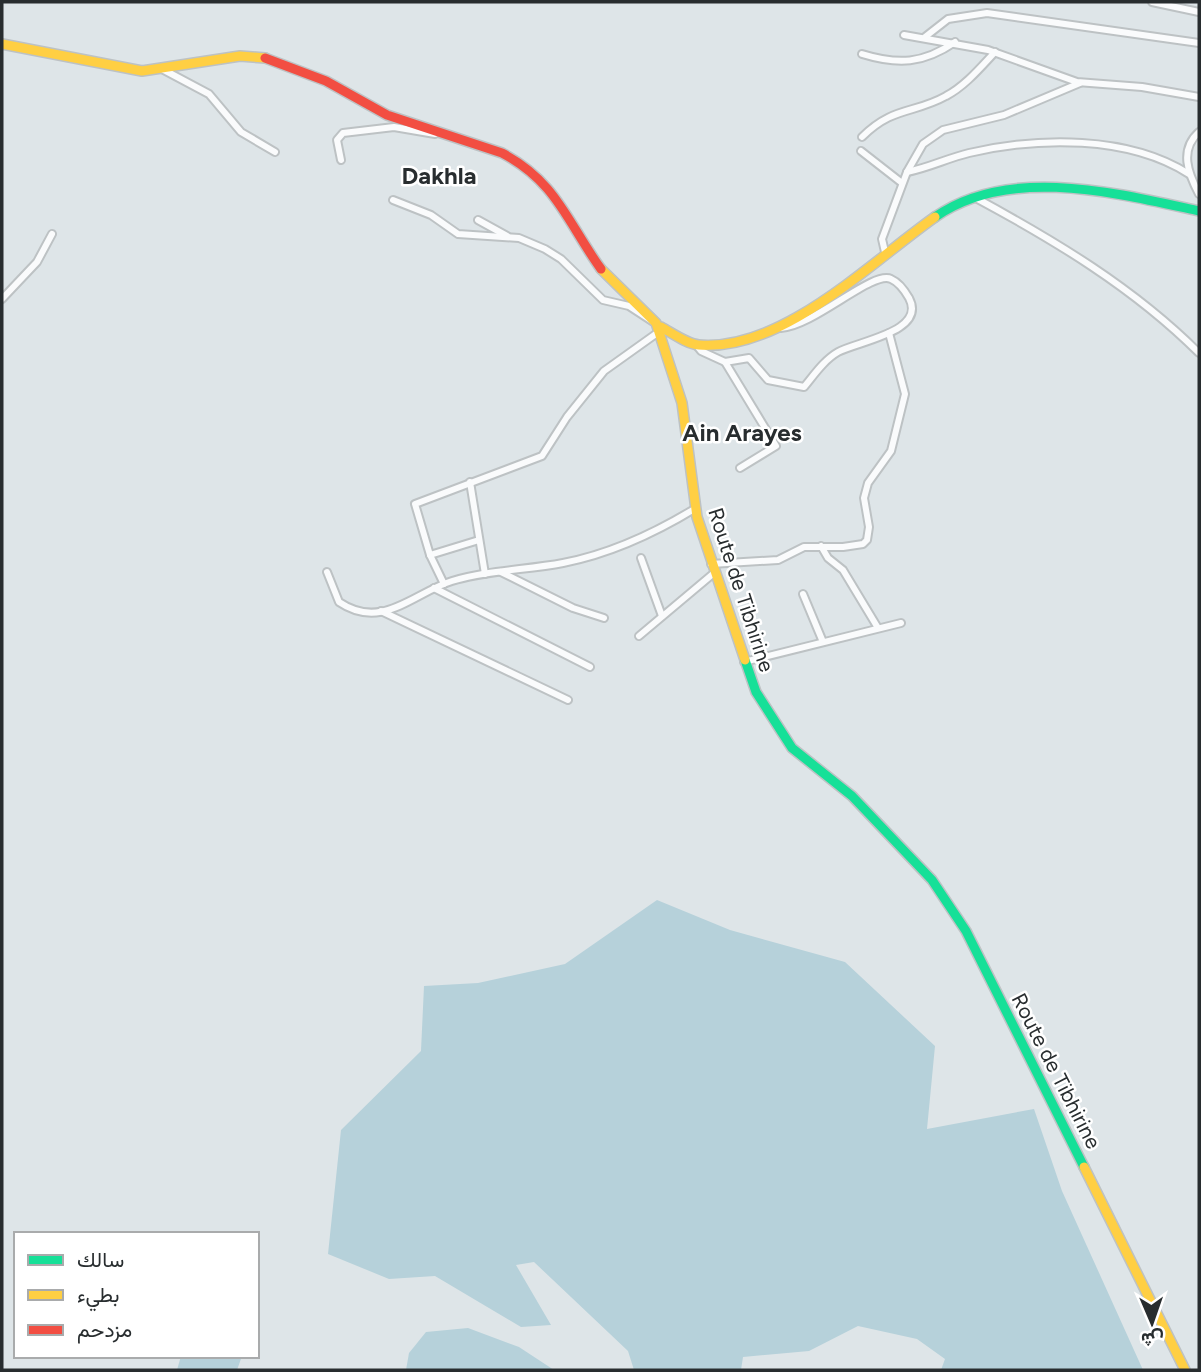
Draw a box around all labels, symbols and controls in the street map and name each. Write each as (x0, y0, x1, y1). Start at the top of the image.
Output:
district label: Dakhla (402, 161, 476, 190)
district label: Ain Arayes (682, 418, 802, 447)
street label: Route de Tibhirine (703, 505, 780, 675)
street label: Route de Tibhirine (1006, 989, 1106, 1153)
legend (14, 1232, 259, 1358)
text: سالك (77, 1247, 124, 1272)
text: بطيء (77, 1282, 120, 1312)
north arrow (1117, 1288, 1187, 1358)
text: مزدحم (77, 1317, 132, 1344)
text: ش (1141, 1328, 1164, 1351)

